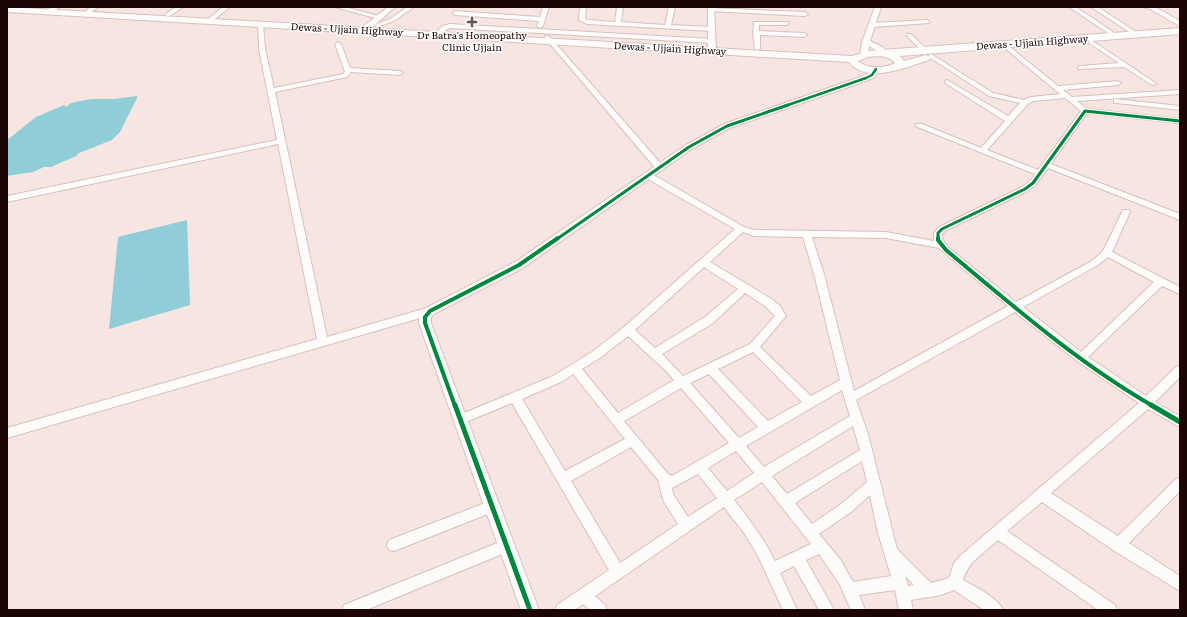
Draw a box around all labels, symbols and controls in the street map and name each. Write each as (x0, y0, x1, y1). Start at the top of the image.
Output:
marker: Dr Batra's Homeopathy Clinic Ujjain (466, 16, 478, 28)
street label: Dewas - Ujjain Highway (290, 18, 404, 39)
place label: Dr Batra's Homeopathy Clinic Ujjain (417, 27, 527, 54)
street label: Dewas - Ujjain Highway (975, 30, 1089, 53)
street label: Dewas - Ujjain Highway (613, 37, 727, 58)

